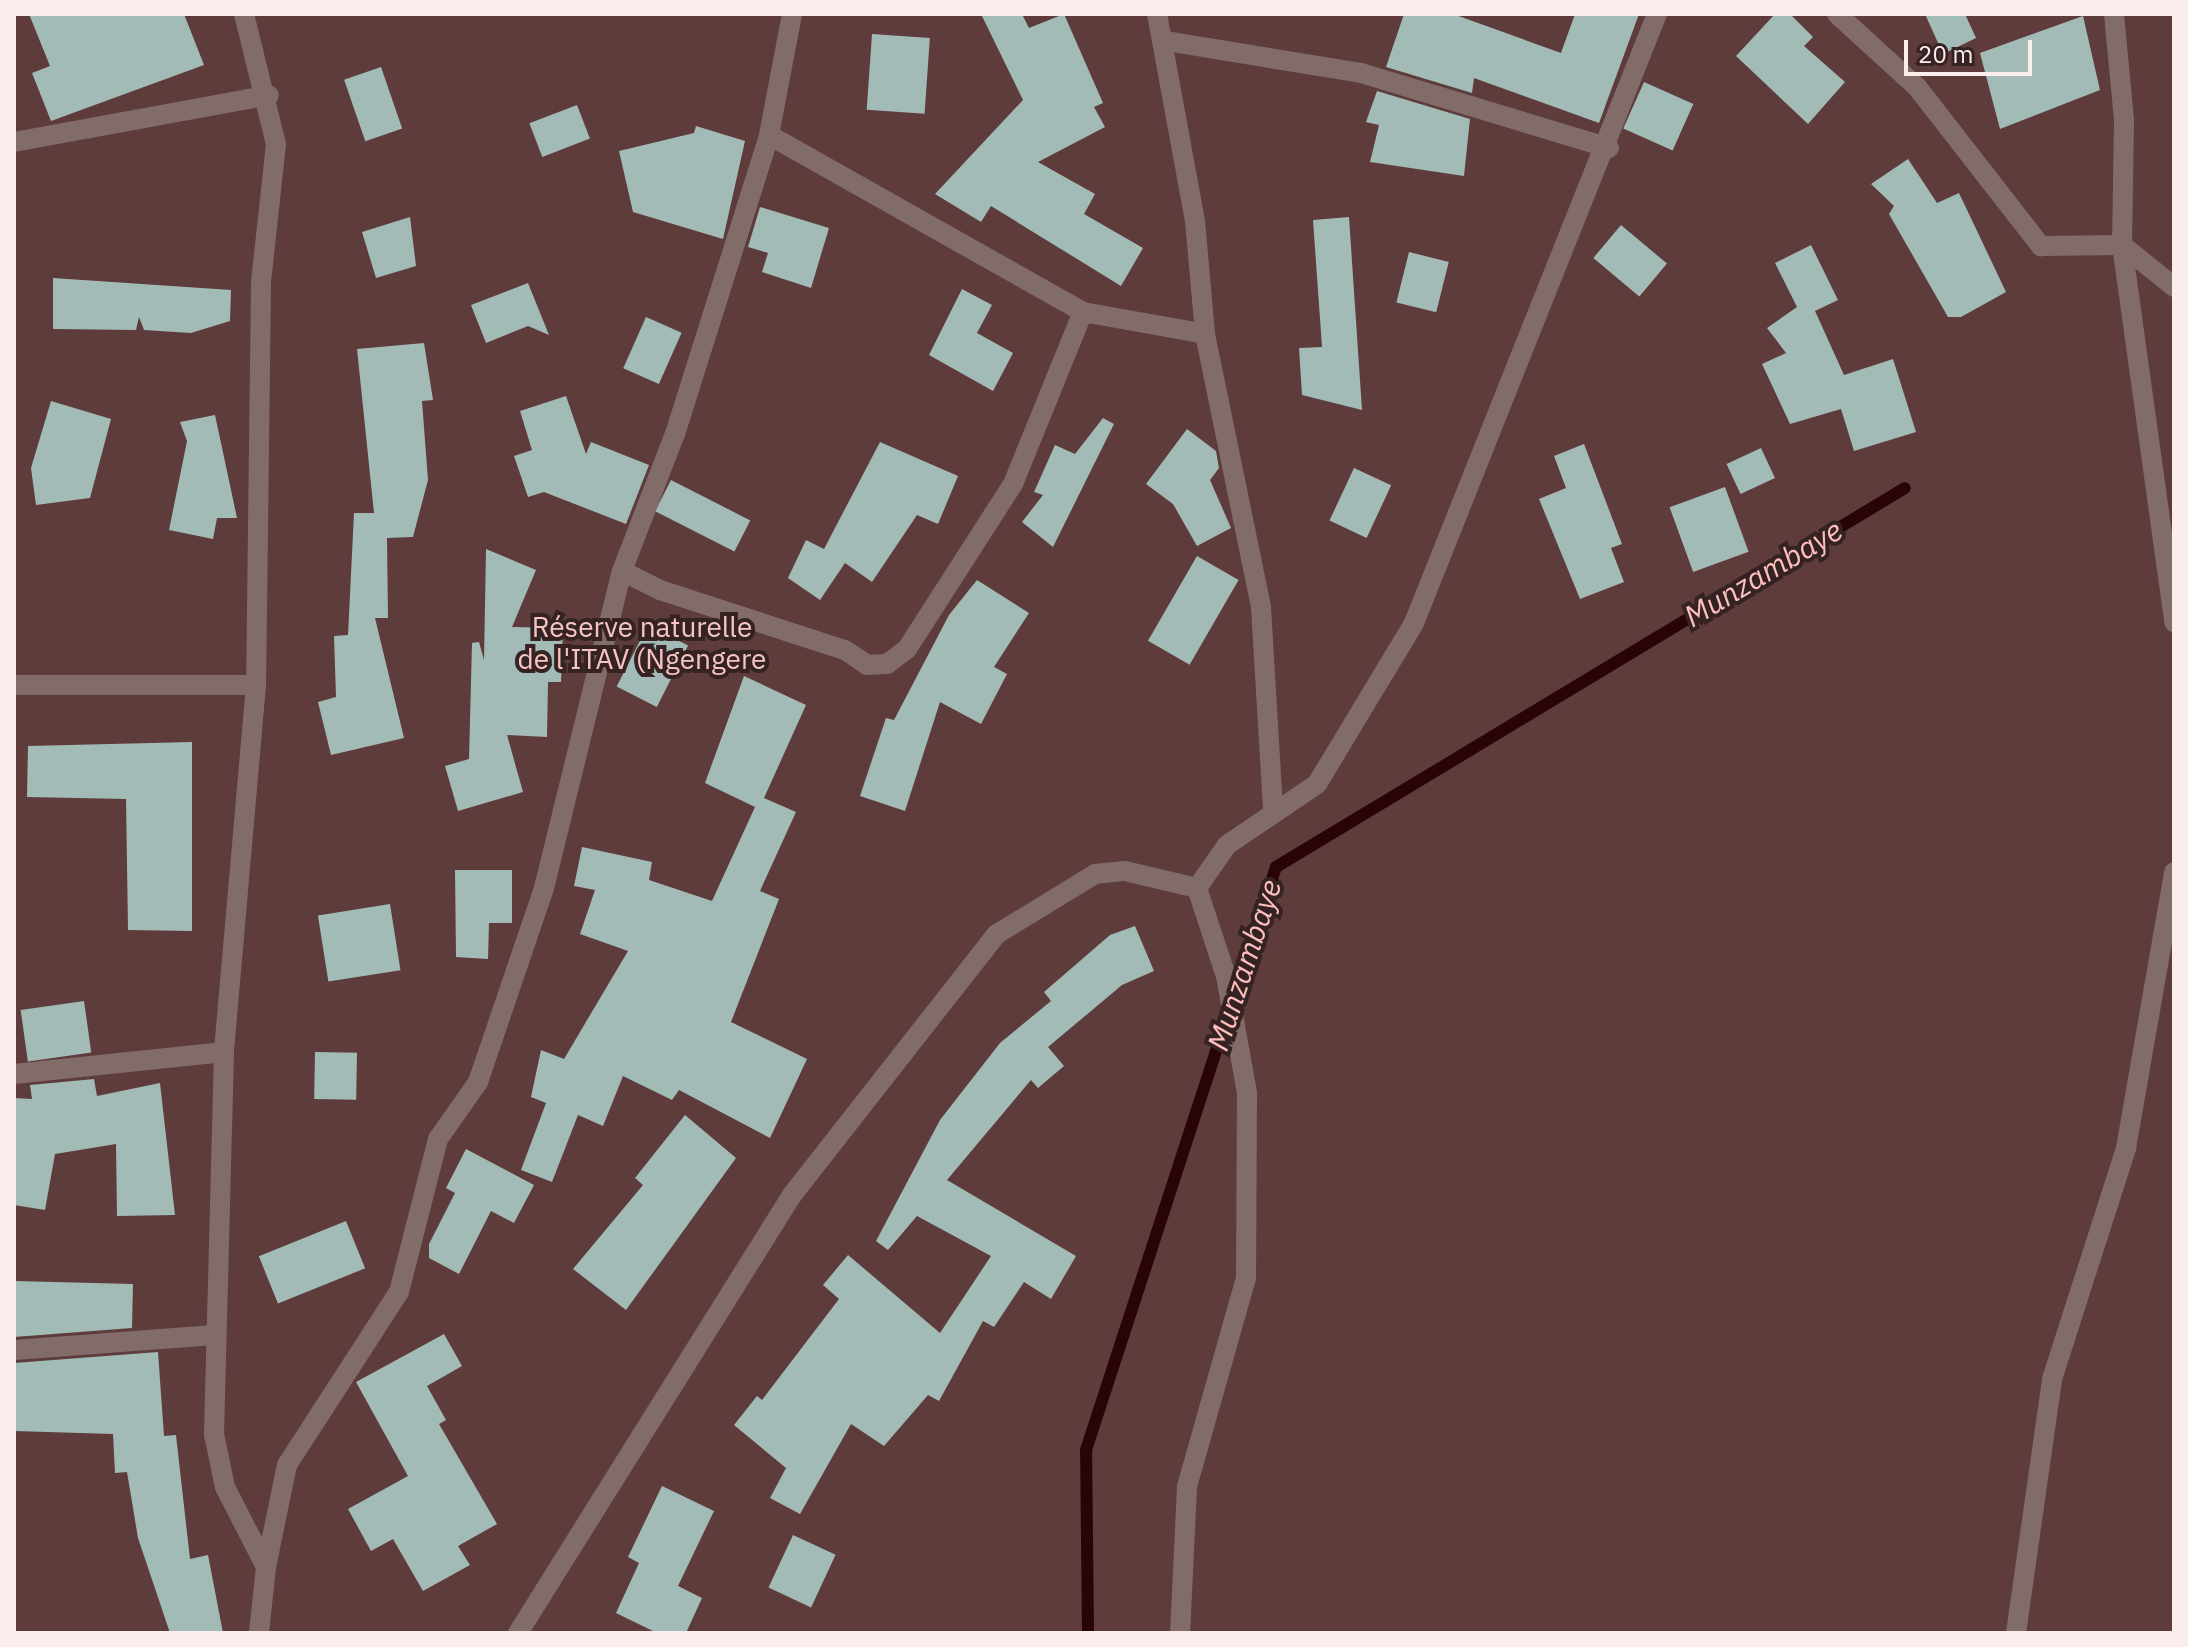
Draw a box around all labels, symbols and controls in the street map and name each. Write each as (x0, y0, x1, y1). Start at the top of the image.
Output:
scale bar (1908, 24, 2036, 74)
text: 20 m (1918, 38, 1973, 70)
water label: Munzambaye (1678, 512, 1848, 634)
park label: Réserve naturelle de l'ITAV (Ngengere (518, 610, 766, 676)
water label: Munzambaye (1199, 875, 1289, 1055)

